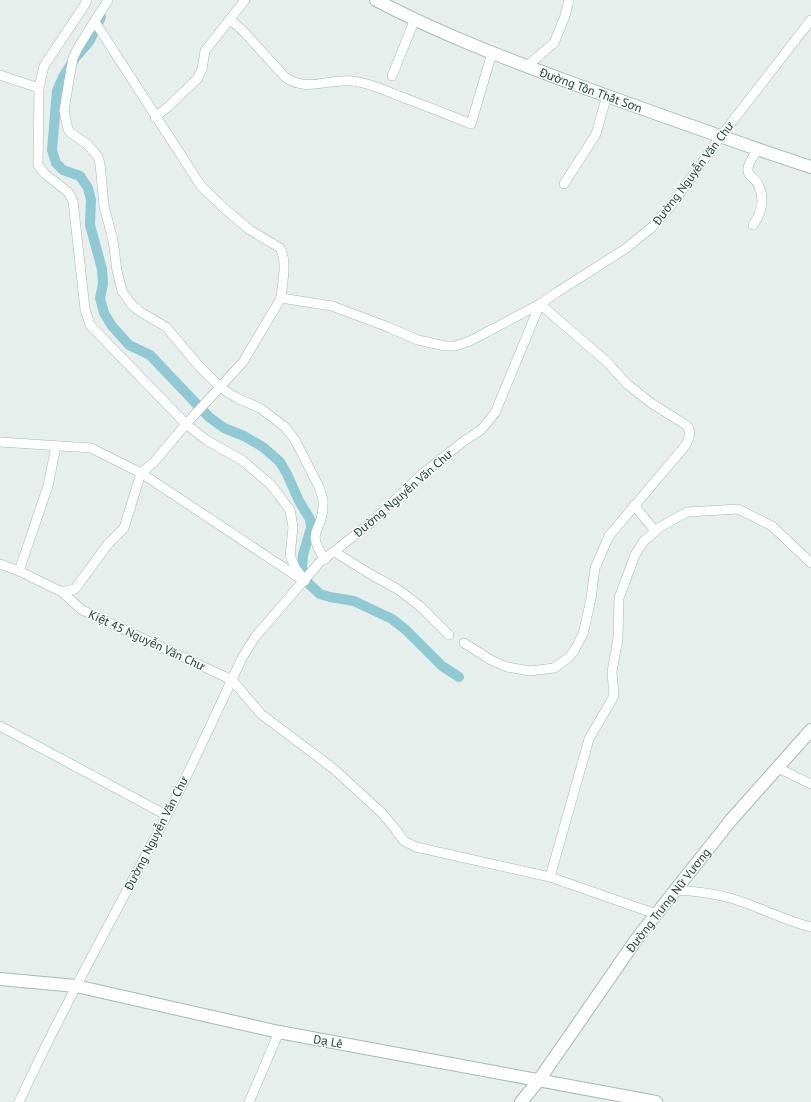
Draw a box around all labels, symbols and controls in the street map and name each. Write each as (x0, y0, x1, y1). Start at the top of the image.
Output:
street label: Đường Tôn Thất Sơn (537, 64, 644, 116)
street label: Đường Nguyễn Văn Chư (648, 118, 737, 229)
street label: Đường Nguyễn Văn Chư (350, 446, 456, 541)
street label: Kiệt 45 Nguyễn Văn Chư (86, 606, 208, 674)
street label: Đường Nguyễn Văn Chư (120, 773, 191, 893)
street label: Đường Trưng Nữ Vương (622, 845, 713, 956)
street label: Dạ Lê (312, 1031, 344, 1051)

